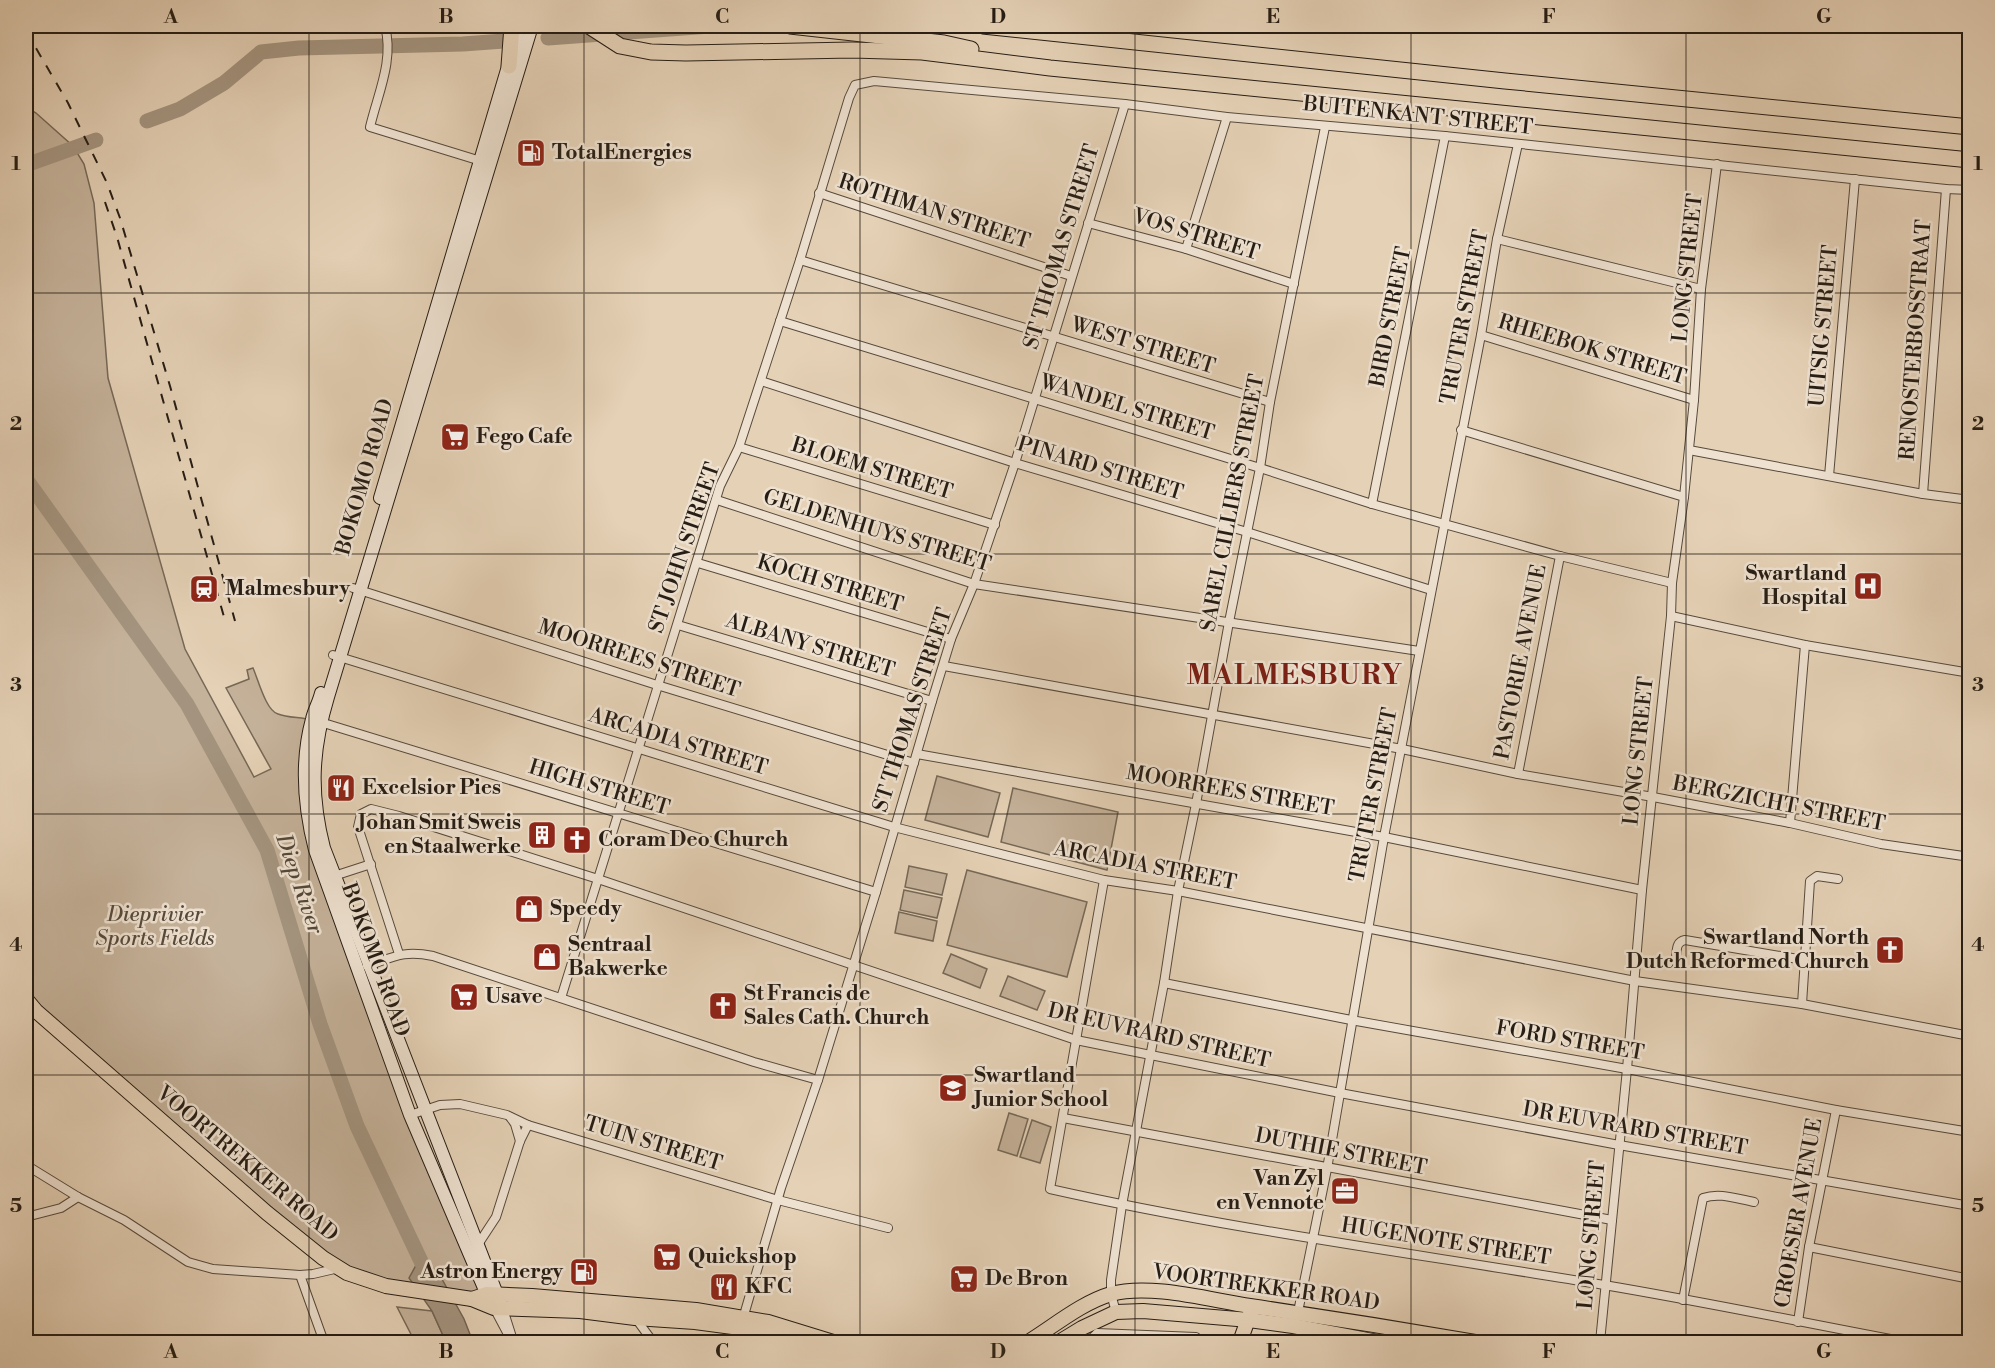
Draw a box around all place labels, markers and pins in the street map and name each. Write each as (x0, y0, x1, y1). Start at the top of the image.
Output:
fuel station icon: TotalEnergies (515, 137, 547, 169)
place label: TotalEnergies (552, 140, 692, 166)
supermarket icon: Fego Cafe (439, 421, 471, 453)
place label: Fego Cafe (476, 424, 572, 450)
place label: Swartland Hospital (1745, 561, 1847, 611)
hospital icon: Swartland Hospital (1852, 570, 1884, 602)
station icon: Malmesbury (188, 573, 220, 605)
place label: Malmesbury (225, 576, 351, 602)
restaurant icon: Excelsior Pies (325, 772, 357, 804)
place label: Excelsior Pies (362, 775, 501, 801)
place label: Johan Smit Sweis en Staalwerke (355, 810, 521, 860)
building icon: Johan Smit Sweis en Staalwerke (526, 819, 558, 851)
church icon: Coram Deo Church (561, 824, 593, 856)
place label: Coram Deo Church (598, 827, 788, 853)
shop icon: Speedy (513, 893, 545, 925)
place label: Speedy (550, 896, 622, 922)
place label: Swartland North Dutch Reformed Church (1626, 925, 1869, 975)
place label: Sentraal Bakwerke (568, 932, 668, 982)
church icon: Swartland North Dutch Reformed Church (1874, 934, 1906, 966)
shop icon: Sentraal Bakwerke (531, 941, 563, 973)
supermarket icon: Usave (448, 981, 480, 1013)
place label: St Francis de Sales Cath. Church (744, 981, 929, 1031)
place label: Usave (485, 984, 543, 1010)
church icon: St Francis de Sales Cath. Church (707, 990, 739, 1022)
place label: Swartland Junior School (971, 1063, 1108, 1113)
school or university icon: Swartland Junior School (937, 1072, 969, 1104)
place label: Van Zyl en Vennote (1216, 1166, 1324, 1216)
office icon: Van Zyl en Vennote (1329, 1175, 1361, 1207)
supermarket icon: Quickshop (651, 1241, 683, 1273)
place label: Quickshop (688, 1244, 797, 1270)
fuel station icon: Astron Energy (568, 1256, 600, 1288)
place label: Astron Energy (420, 1259, 563, 1285)
supermarket icon: De Bron (948, 1263, 980, 1295)
place label: De Bron (985, 1266, 1068, 1292)
restaurant icon: KFC (708, 1271, 740, 1303)
place label: KFC (745, 1274, 792, 1300)

